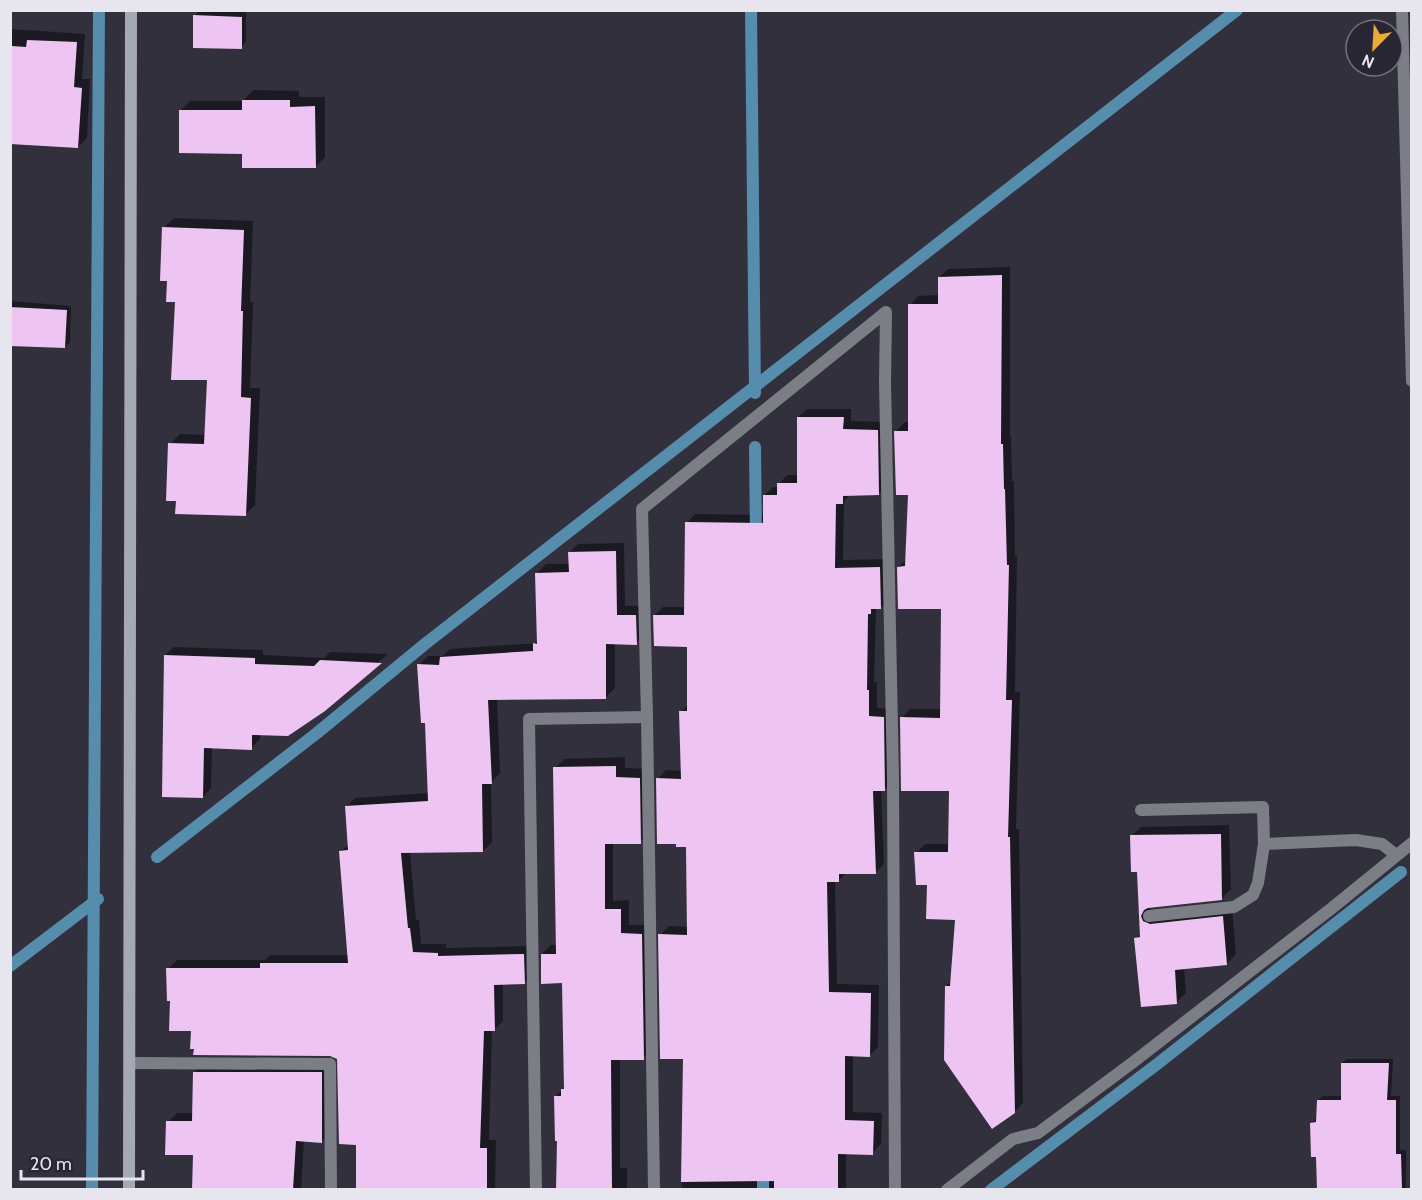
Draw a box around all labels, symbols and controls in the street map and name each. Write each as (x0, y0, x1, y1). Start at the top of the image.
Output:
north arrow (1344, 18, 1404, 78)
text: N (1359, 50, 1377, 72)
scale bar (21, 1143, 142, 1181)
text: 20 m (30, 1153, 72, 1175)

